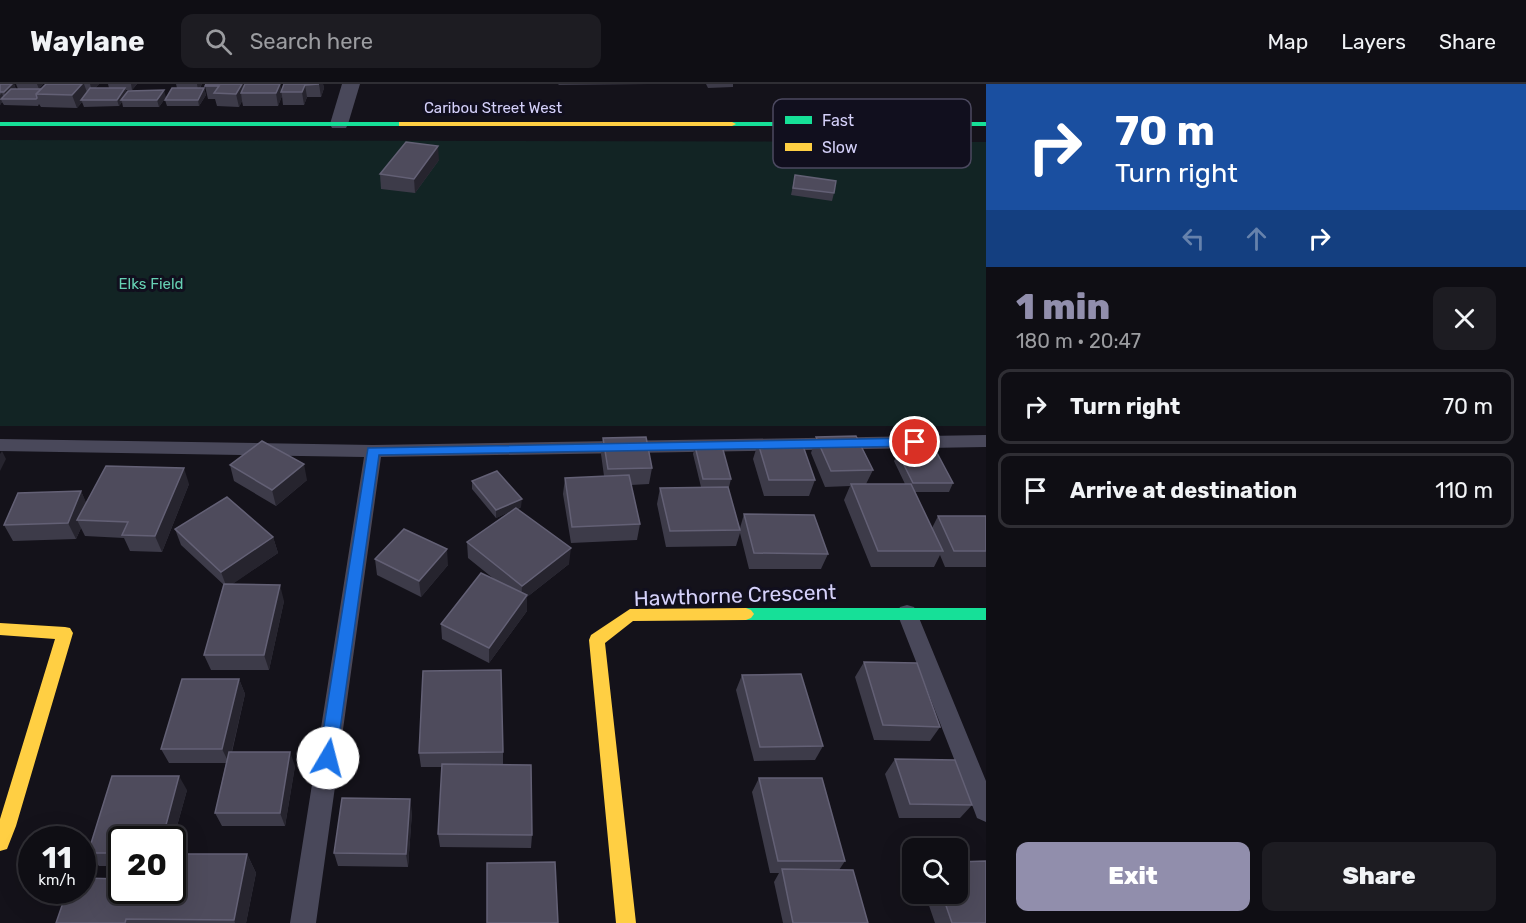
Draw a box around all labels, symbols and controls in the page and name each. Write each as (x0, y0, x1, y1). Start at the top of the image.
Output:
search box (181, 14, 601, 68)
text: Waylane (30, 25, 145, 58)
icon: search (202, 25, 235, 58)
text: Search here (250, 28, 373, 55)
text: Map (1267, 29, 1308, 54)
text: Layers (1341, 29, 1406, 54)
text: Share (1439, 29, 1496, 54)
street label: Caribou Street West (424, 99, 562, 117)
legend (773, 99, 971, 168)
text: 70 m (1115, 106, 1215, 156)
icon: right (1016, 108, 1094, 186)
text: Fast (822, 111, 854, 130)
text: Slow (822, 138, 858, 157)
text: Turn right (1115, 157, 1238, 189)
icon: left (1177, 222, 1210, 255)
icon: ahead (1240, 222, 1273, 255)
icon: right (1303, 222, 1336, 255)
park label: Elks Field (118, 275, 184, 293)
text: 1 min (1016, 285, 1110, 328)
button: close (1433, 287, 1496, 350)
text: 180 m · 20:47 (1016, 329, 1141, 353)
icon: right (1019, 390, 1052, 423)
text: Turn right (1070, 393, 1180, 420)
text: 70 m (1443, 393, 1493, 420)
pin (889, 416, 940, 467)
icon: arrive (898, 425, 931, 458)
icon: arrive (1019, 474, 1052, 507)
text: Arrive at destination (1070, 477, 1297, 504)
text: 110 m (1435, 477, 1493, 504)
street label: Hawthorne Crescent (633, 579, 837, 611)
position arrow (296, 726, 360, 790)
speed limit sign: 20 (108, 826, 186, 904)
map controls (902, 838, 968, 904)
button: search (902, 838, 968, 904)
text: 11 (42, 840, 72, 876)
button: Exit (1016, 842, 1250, 911)
button: Share (1262, 842, 1496, 911)
text: km/h (38, 871, 76, 889)

